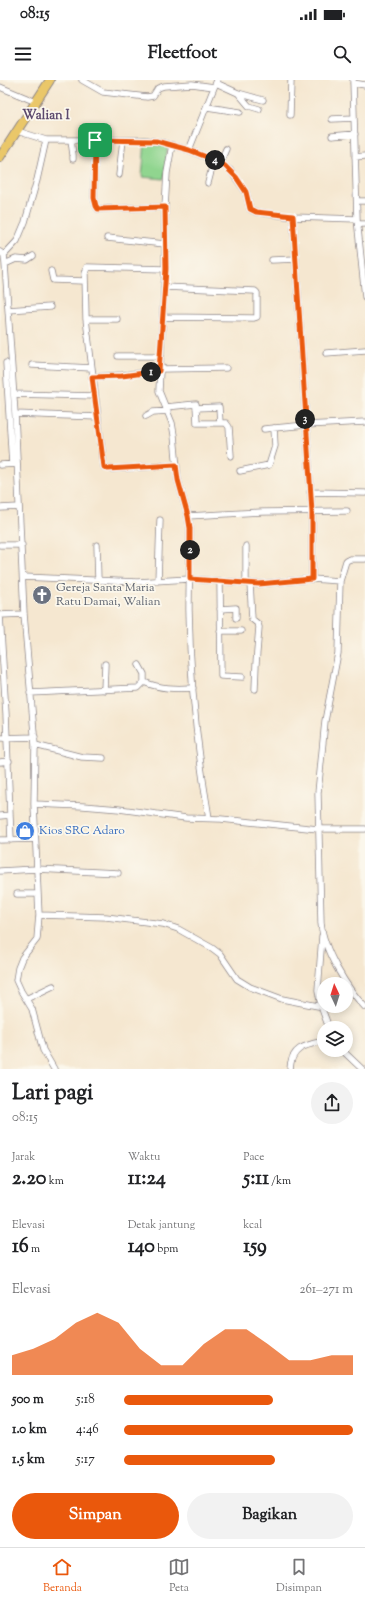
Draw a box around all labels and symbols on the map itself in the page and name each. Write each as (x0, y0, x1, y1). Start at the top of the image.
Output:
district label: Walian I (22, 107, 71, 125)
pin (78, 123, 112, 157)
pin: 4 (205, 150, 225, 170)
pin: 1 (141, 362, 161, 382)
pin: 3 (295, 409, 315, 429)
pin: 2 (180, 540, 200, 560)
place label: Gereja Santa Maria Ratu Damai, Walian (56, 579, 161, 611)
church icon: Gereja Santa Maria Ratu Damai, Walian (31, 584, 53, 606)
shop icon: Kios SRC Adaro (14, 820, 36, 842)
place label: Kios SRC Adaro (39, 822, 125, 840)
north arrow (317, 977, 353, 1013)

